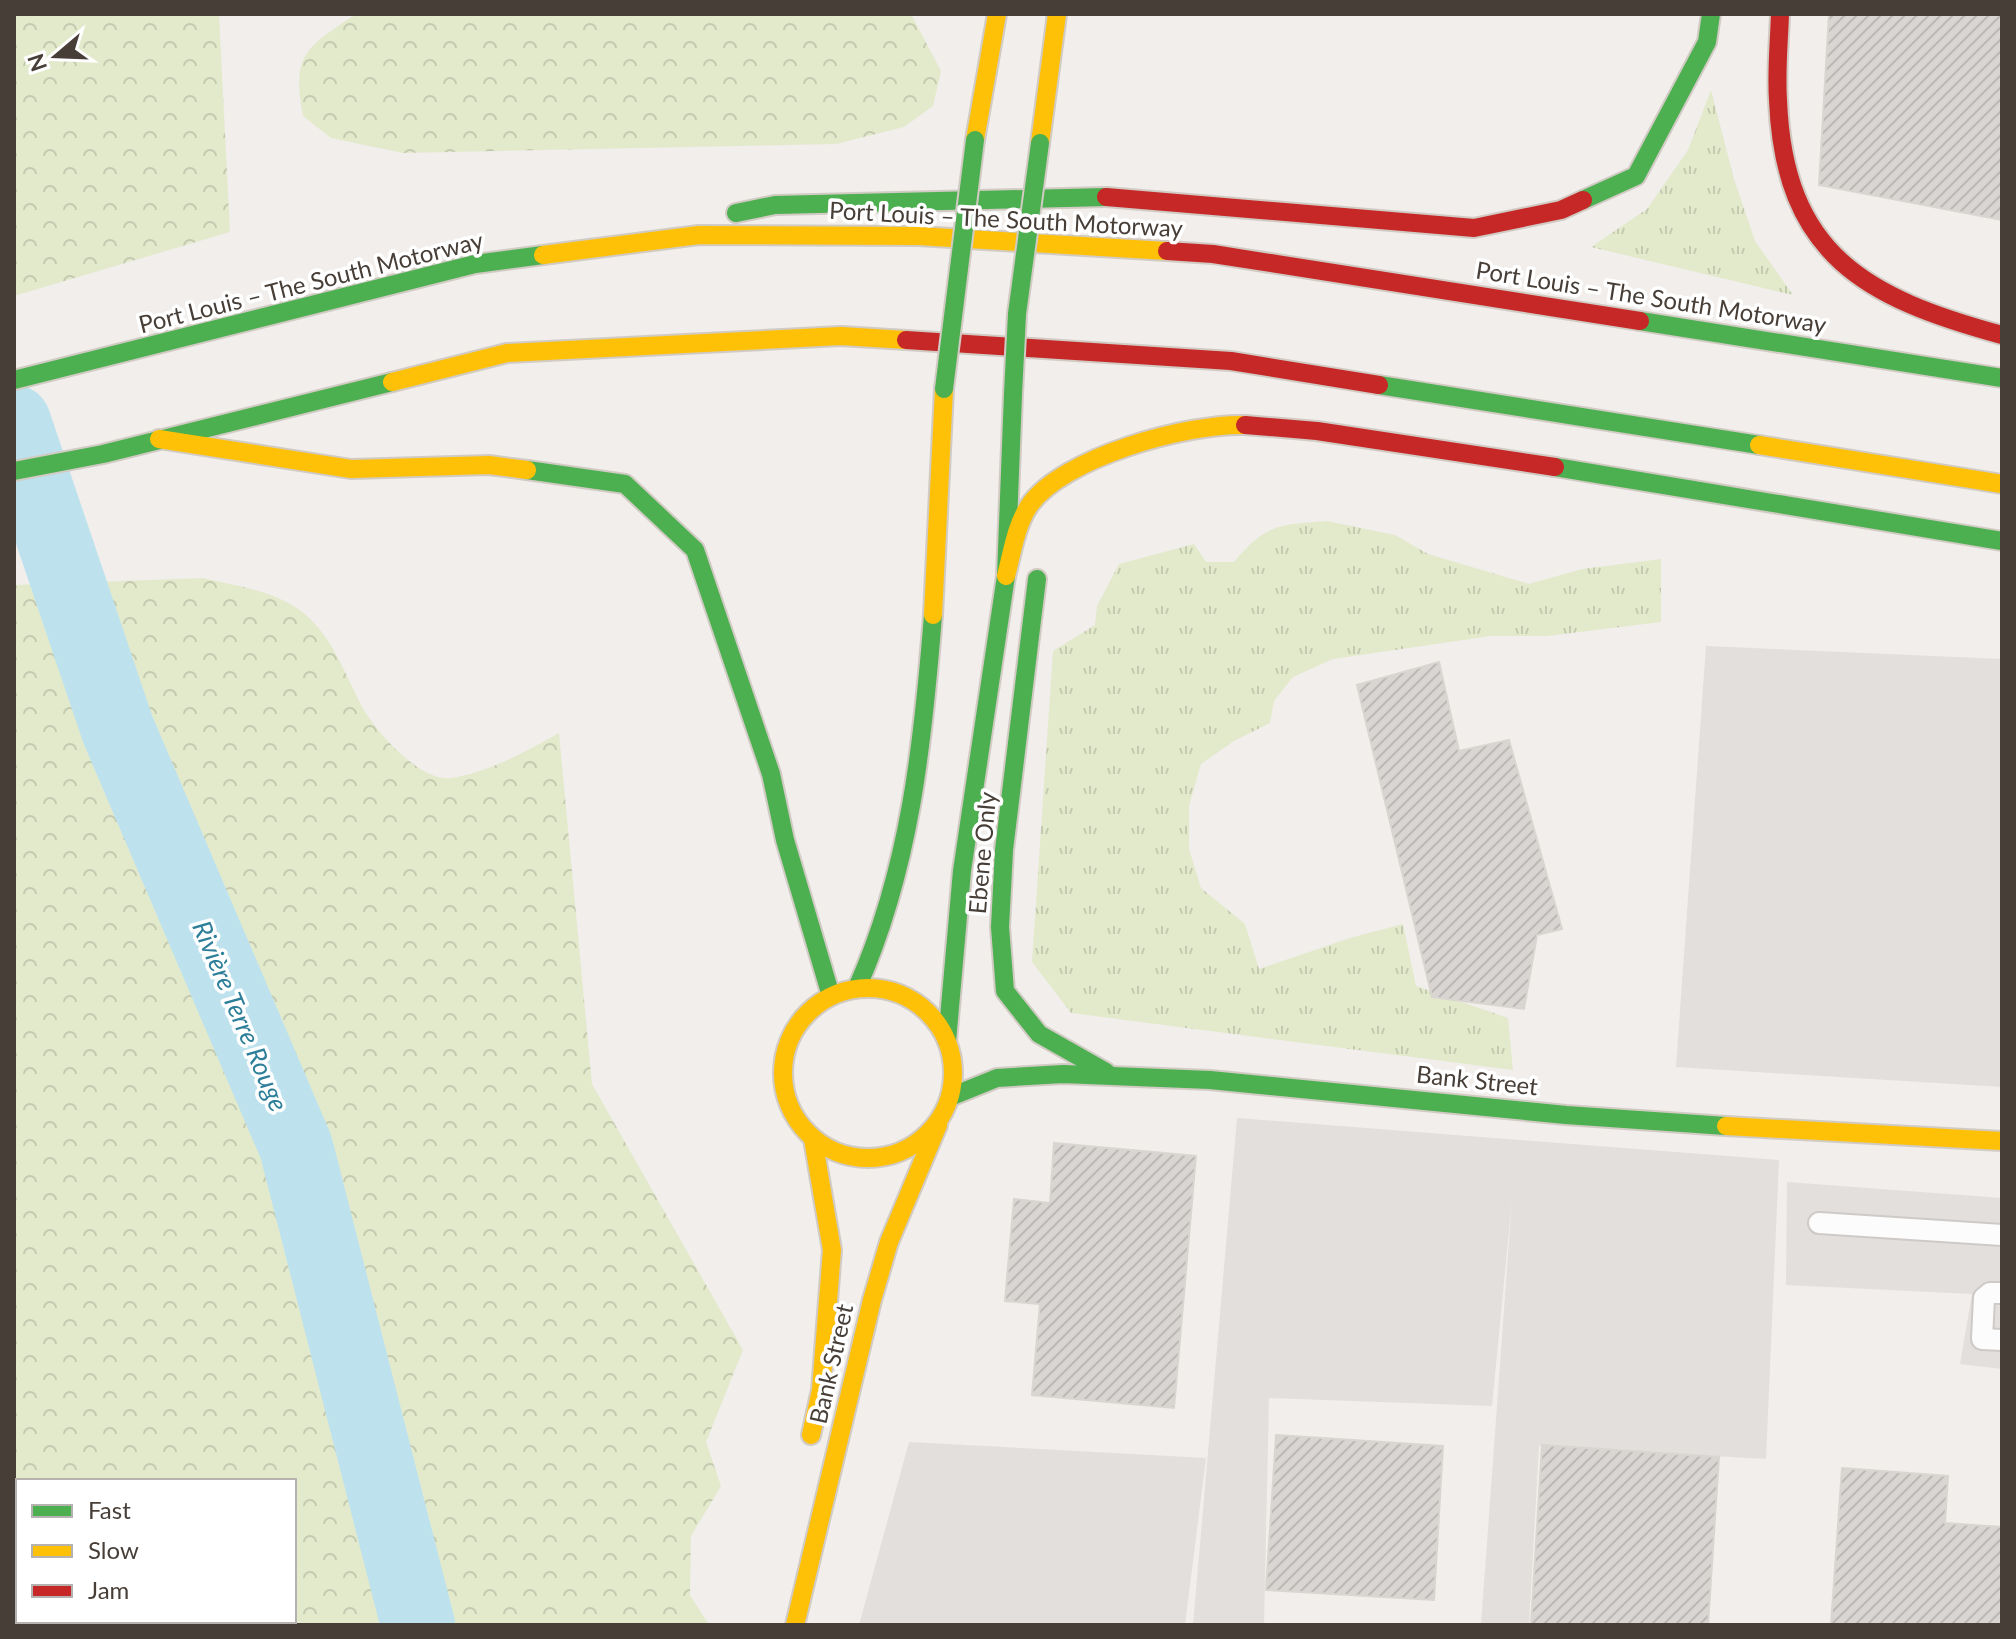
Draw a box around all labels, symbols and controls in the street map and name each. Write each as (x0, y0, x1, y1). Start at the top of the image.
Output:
north arrow (16, 16, 96, 96)
text: N (21, 50, 52, 75)
street label: Port Louis – The South Motorway (828, 195, 1184, 242)
street label: Port Louis – The South Motorway (135, 224, 487, 338)
street label: Port Louis – The South Motorway (1474, 254, 1829, 339)
street label: Ebene Only (962, 790, 1001, 915)
water label: Rivière Terre Rouge (186, 915, 296, 1116)
street label: Bank Street (1415, 1059, 1540, 1100)
street label: Bank Street (803, 1301, 858, 1426)
legend (16, 1479, 296, 1623)
text: Fast (88, 1495, 131, 1524)
text: Slow (88, 1535, 139, 1564)
text: Jam (88, 1575, 129, 1604)

